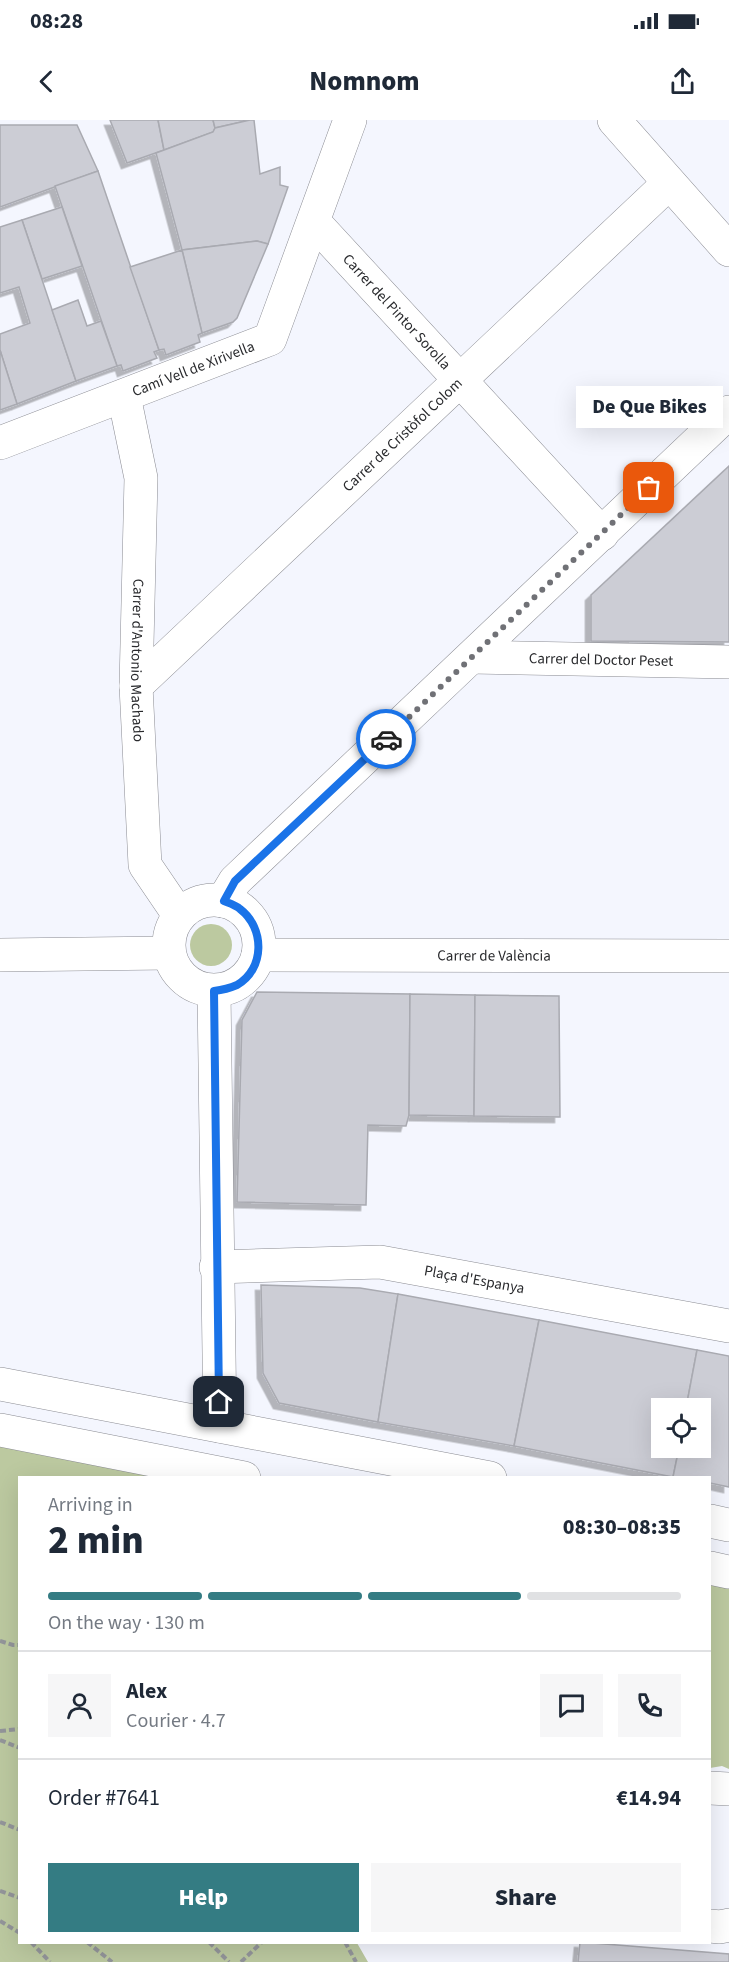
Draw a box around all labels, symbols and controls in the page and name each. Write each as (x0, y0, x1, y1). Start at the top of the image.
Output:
text: 08:28 (30, 5, 83, 37)
text: Nomnom (309, 62, 420, 101)
icon: back (30, 65, 63, 98)
icon: share (666, 65, 699, 98)
street label: Carrer del Pintor Sorolla (337, 249, 455, 375)
street label: Camí Vell de Xirivella (129, 336, 258, 402)
street label: Carrer de Cristòfol Colom (338, 373, 467, 497)
callout: De Que Bikes (576, 386, 722, 428)
text: De Que Bikes (592, 393, 707, 421)
pin (623, 462, 674, 513)
icon: bag (632, 471, 665, 504)
street label: Carrer d'Antonio Machado (125, 578, 149, 742)
street label: Carrer del Doctor Peset (529, 648, 673, 672)
courier (356, 709, 416, 769)
icon: car (370, 723, 403, 756)
street label: Carrer de València (437, 945, 551, 967)
street label: Plaça d'Espanya (422, 1260, 526, 1299)
pin (193, 1376, 244, 1427)
icon: home (202, 1385, 235, 1418)
map controls (651, 1398, 711, 1458)
button: locate (651, 1398, 711, 1458)
text: Arriving in (48, 1491, 133, 1519)
text: 08:30–08:35 (563, 1511, 681, 1543)
text: 2 min (48, 1513, 144, 1569)
text: On the way · 130 m (48, 1609, 205, 1637)
button: person (48, 1674, 111, 1737)
button: chat (540, 1674, 603, 1737)
button: phone (618, 1674, 681, 1737)
text: Alex (126, 1675, 167, 1707)
text: Courier · 4.7 (126, 1707, 226, 1735)
text: Order #7641 (48, 1782, 160, 1814)
text: €14.94 (616, 1782, 681, 1814)
button: Help (48, 1863, 359, 1932)
button: Share (371, 1863, 681, 1932)

